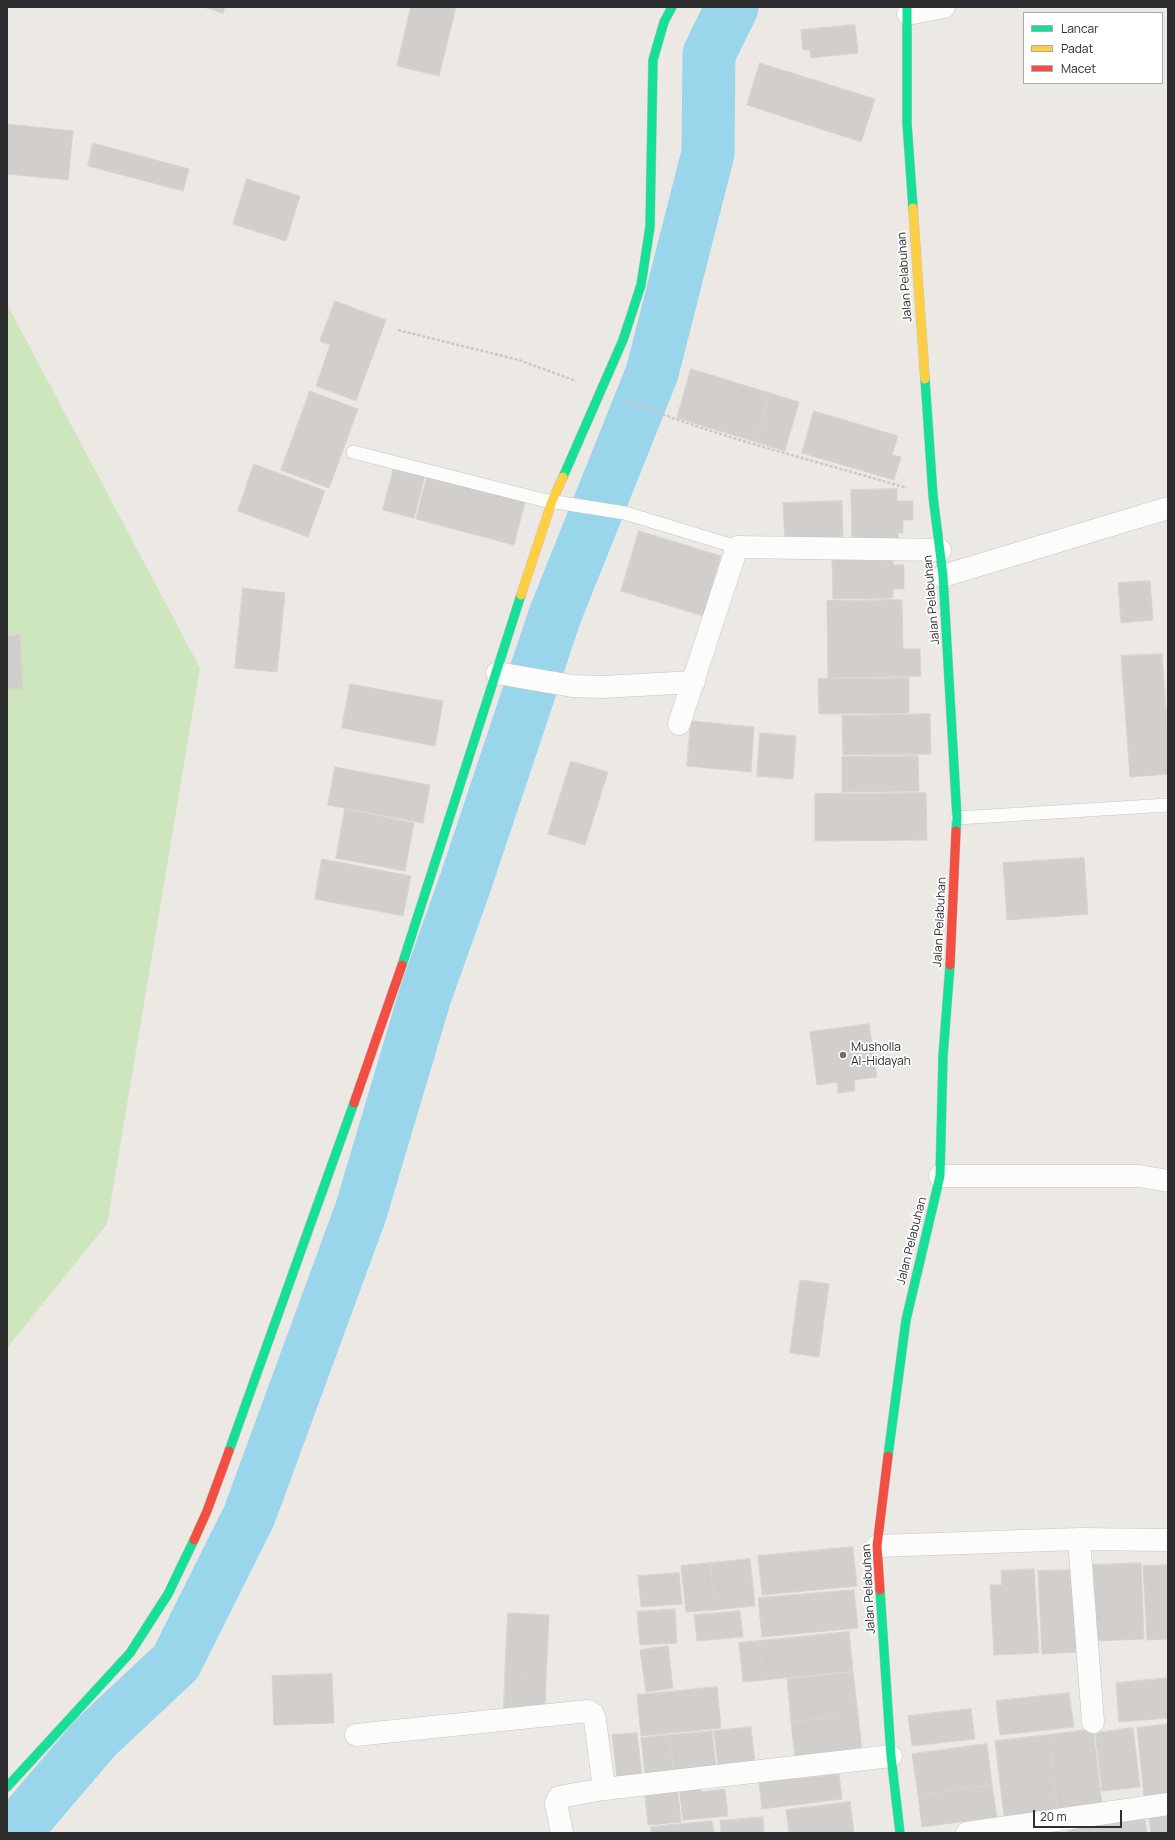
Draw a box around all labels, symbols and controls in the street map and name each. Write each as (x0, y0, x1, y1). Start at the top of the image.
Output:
legend (1023, 12, 1163, 84)
text: Lancar (1061, 20, 1098, 37)
text: Padat (1061, 40, 1093, 57)
text: Macet (1061, 60, 1096, 77)
street label: Jalan Pelabuhan (895, 232, 915, 322)
street label: Jalan Pelabuhan (921, 555, 943, 645)
street label: Jalan Pelabuhan (930, 877, 950, 967)
place label: Musholla Al-Hidayah (851, 1041, 911, 1069)
marker: Musholla Al-Hidayah (838, 1050, 848, 1060)
street label: Jalan Pelabuhan (894, 1196, 930, 1286)
street label: Jalan Pelabuhan (859, 1544, 879, 1634)
scale bar (1035, 1802, 1124, 1828)
text: 20 m (1040, 1808, 1067, 1825)

